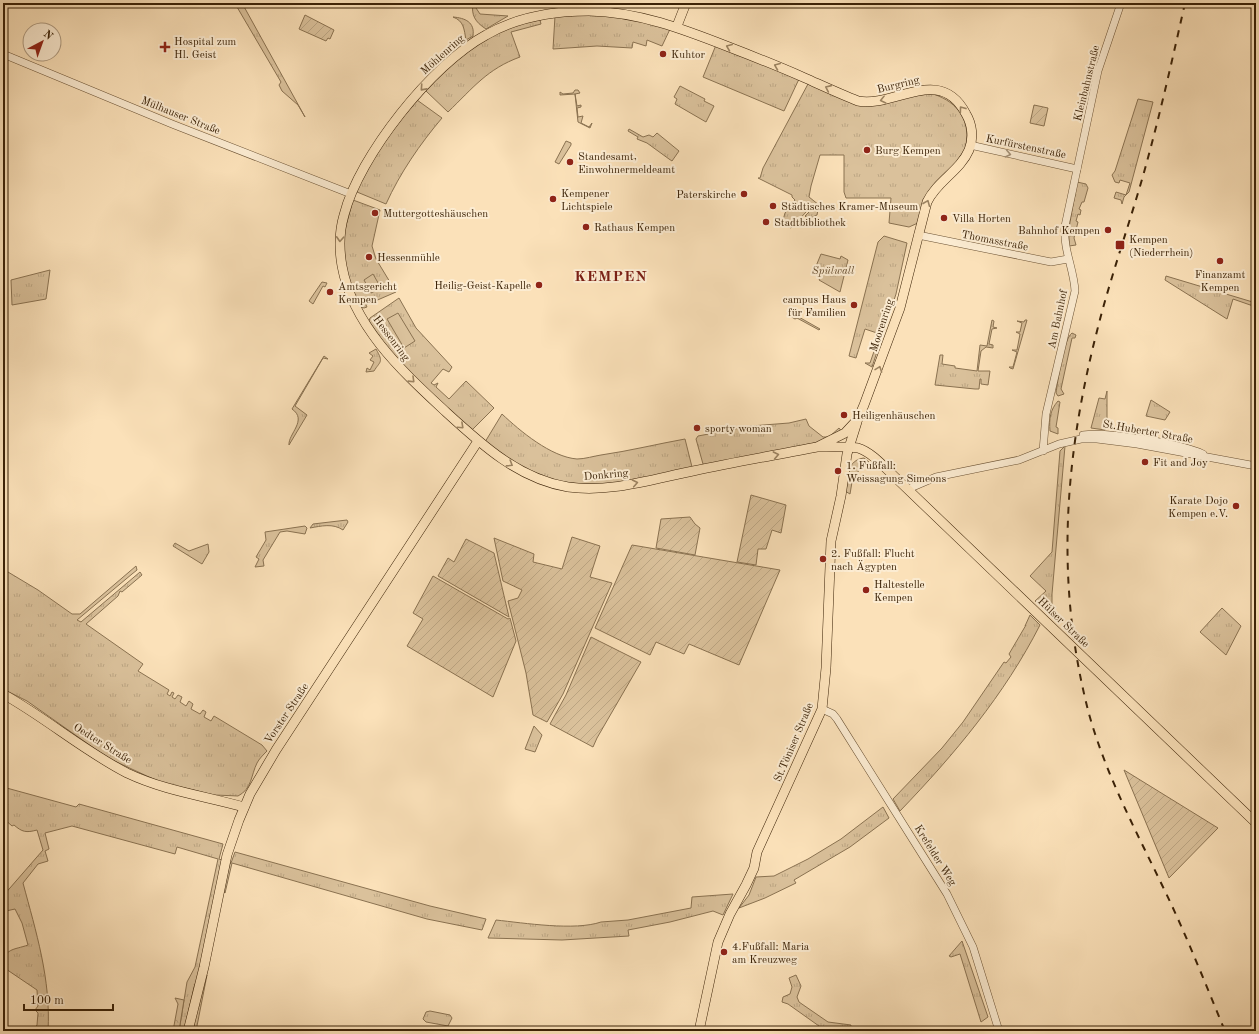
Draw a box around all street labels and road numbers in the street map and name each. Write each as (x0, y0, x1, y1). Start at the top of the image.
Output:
street label: Möhlenring (419, 33, 467, 77)
street label: Kleinbahnstraße (1073, 44, 1102, 122)
street label: Burgring (876, 75, 921, 96)
street label: Mülhauser Straße (139, 96, 222, 137)
street label: Kurfürstenstraße (985, 134, 1067, 161)
street label: Thomasstraße (960, 230, 1029, 253)
street label: Am Bahnhof (1047, 288, 1070, 350)
street label: Moorenring (869, 298, 896, 353)
street label: Hessenring (370, 314, 411, 364)
street label: St.Huberter Straße (1102, 419, 1194, 446)
street label: Donkring (583, 468, 629, 483)
street label: Hülser Straße (1035, 596, 1091, 650)
street label: Vorster Straße (263, 682, 311, 746)
street label: St.Töniser Straße (773, 701, 816, 784)
street label: Oedter Straße (71, 722, 133, 767)
street label: Krefelder Weg (912, 823, 958, 888)

